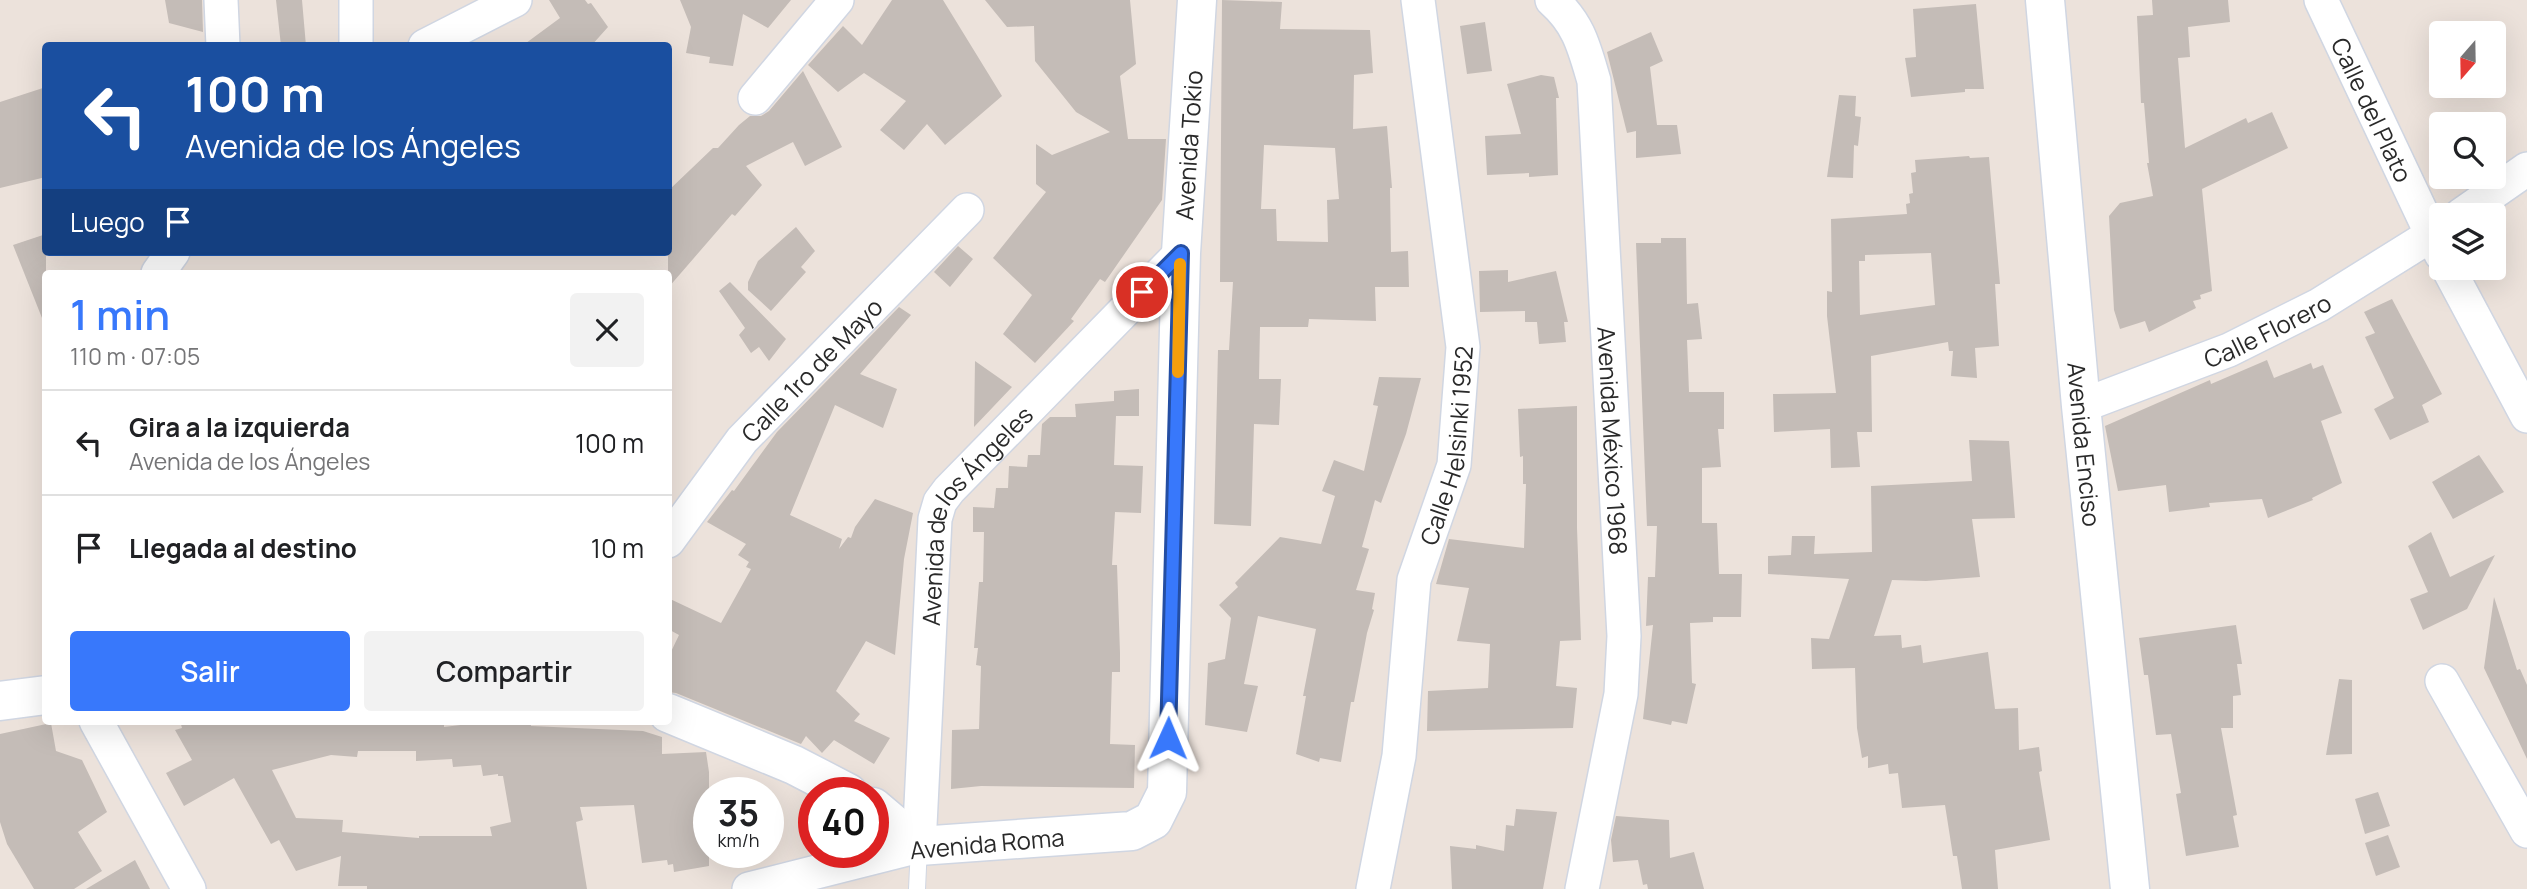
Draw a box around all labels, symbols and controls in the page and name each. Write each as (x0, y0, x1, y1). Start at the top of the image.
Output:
north arrow (2429, 21, 2506, 98)
map controls (2429, 21, 2506, 280)
street label: Calle del Plato (2324, 32, 2421, 187)
text: 100 m (185, 60, 325, 127)
street label: Avenida Tokio (1167, 69, 1209, 221)
icon: left (70, 70, 161, 161)
button: search (2429, 112, 2506, 189)
text: Avenida de los Ángeles (185, 124, 521, 168)
icon: arrive (159, 203, 197, 241)
button: layers (2429, 203, 2506, 280)
text: Luego (70, 204, 145, 240)
pin (1112, 262, 1172, 322)
icon: arrive (1123, 273, 1161, 311)
text: 1 min (70, 285, 170, 343)
street label: Calle Florero (2199, 285, 2337, 375)
street label: Calle 1ro de Mayo (733, 290, 889, 449)
button: close (570, 293, 644, 367)
street label: Avenida México 1968 (1591, 325, 1636, 556)
text: 110 m · 07:05 (70, 340, 200, 372)
street label: Calle Helsinki 1952 (1411, 345, 1480, 549)
street label: Avenida Enciso (2061, 361, 2110, 528)
street label: Avenida de los Ángeles (913, 398, 1040, 626)
text: Gira a la izquierda (129, 409, 350, 445)
icon: left (70, 424, 108, 462)
text: 100 m (575, 425, 644, 461)
text: Avenida de los Ángeles (129, 445, 370, 477)
icon: arrive (70, 529, 108, 567)
text: Llegada al destino (129, 530, 357, 566)
text: 10 m (591, 530, 644, 566)
button: Salir (70, 631, 350, 711)
button: Compartir (364, 631, 644, 711)
position arrow (1131, 701, 1205, 775)
speed limit sign: 40 (798, 777, 889, 868)
text: 35 (718, 789, 759, 837)
street label: Avenida Roma (908, 820, 1066, 866)
text: km/h (718, 828, 759, 852)

